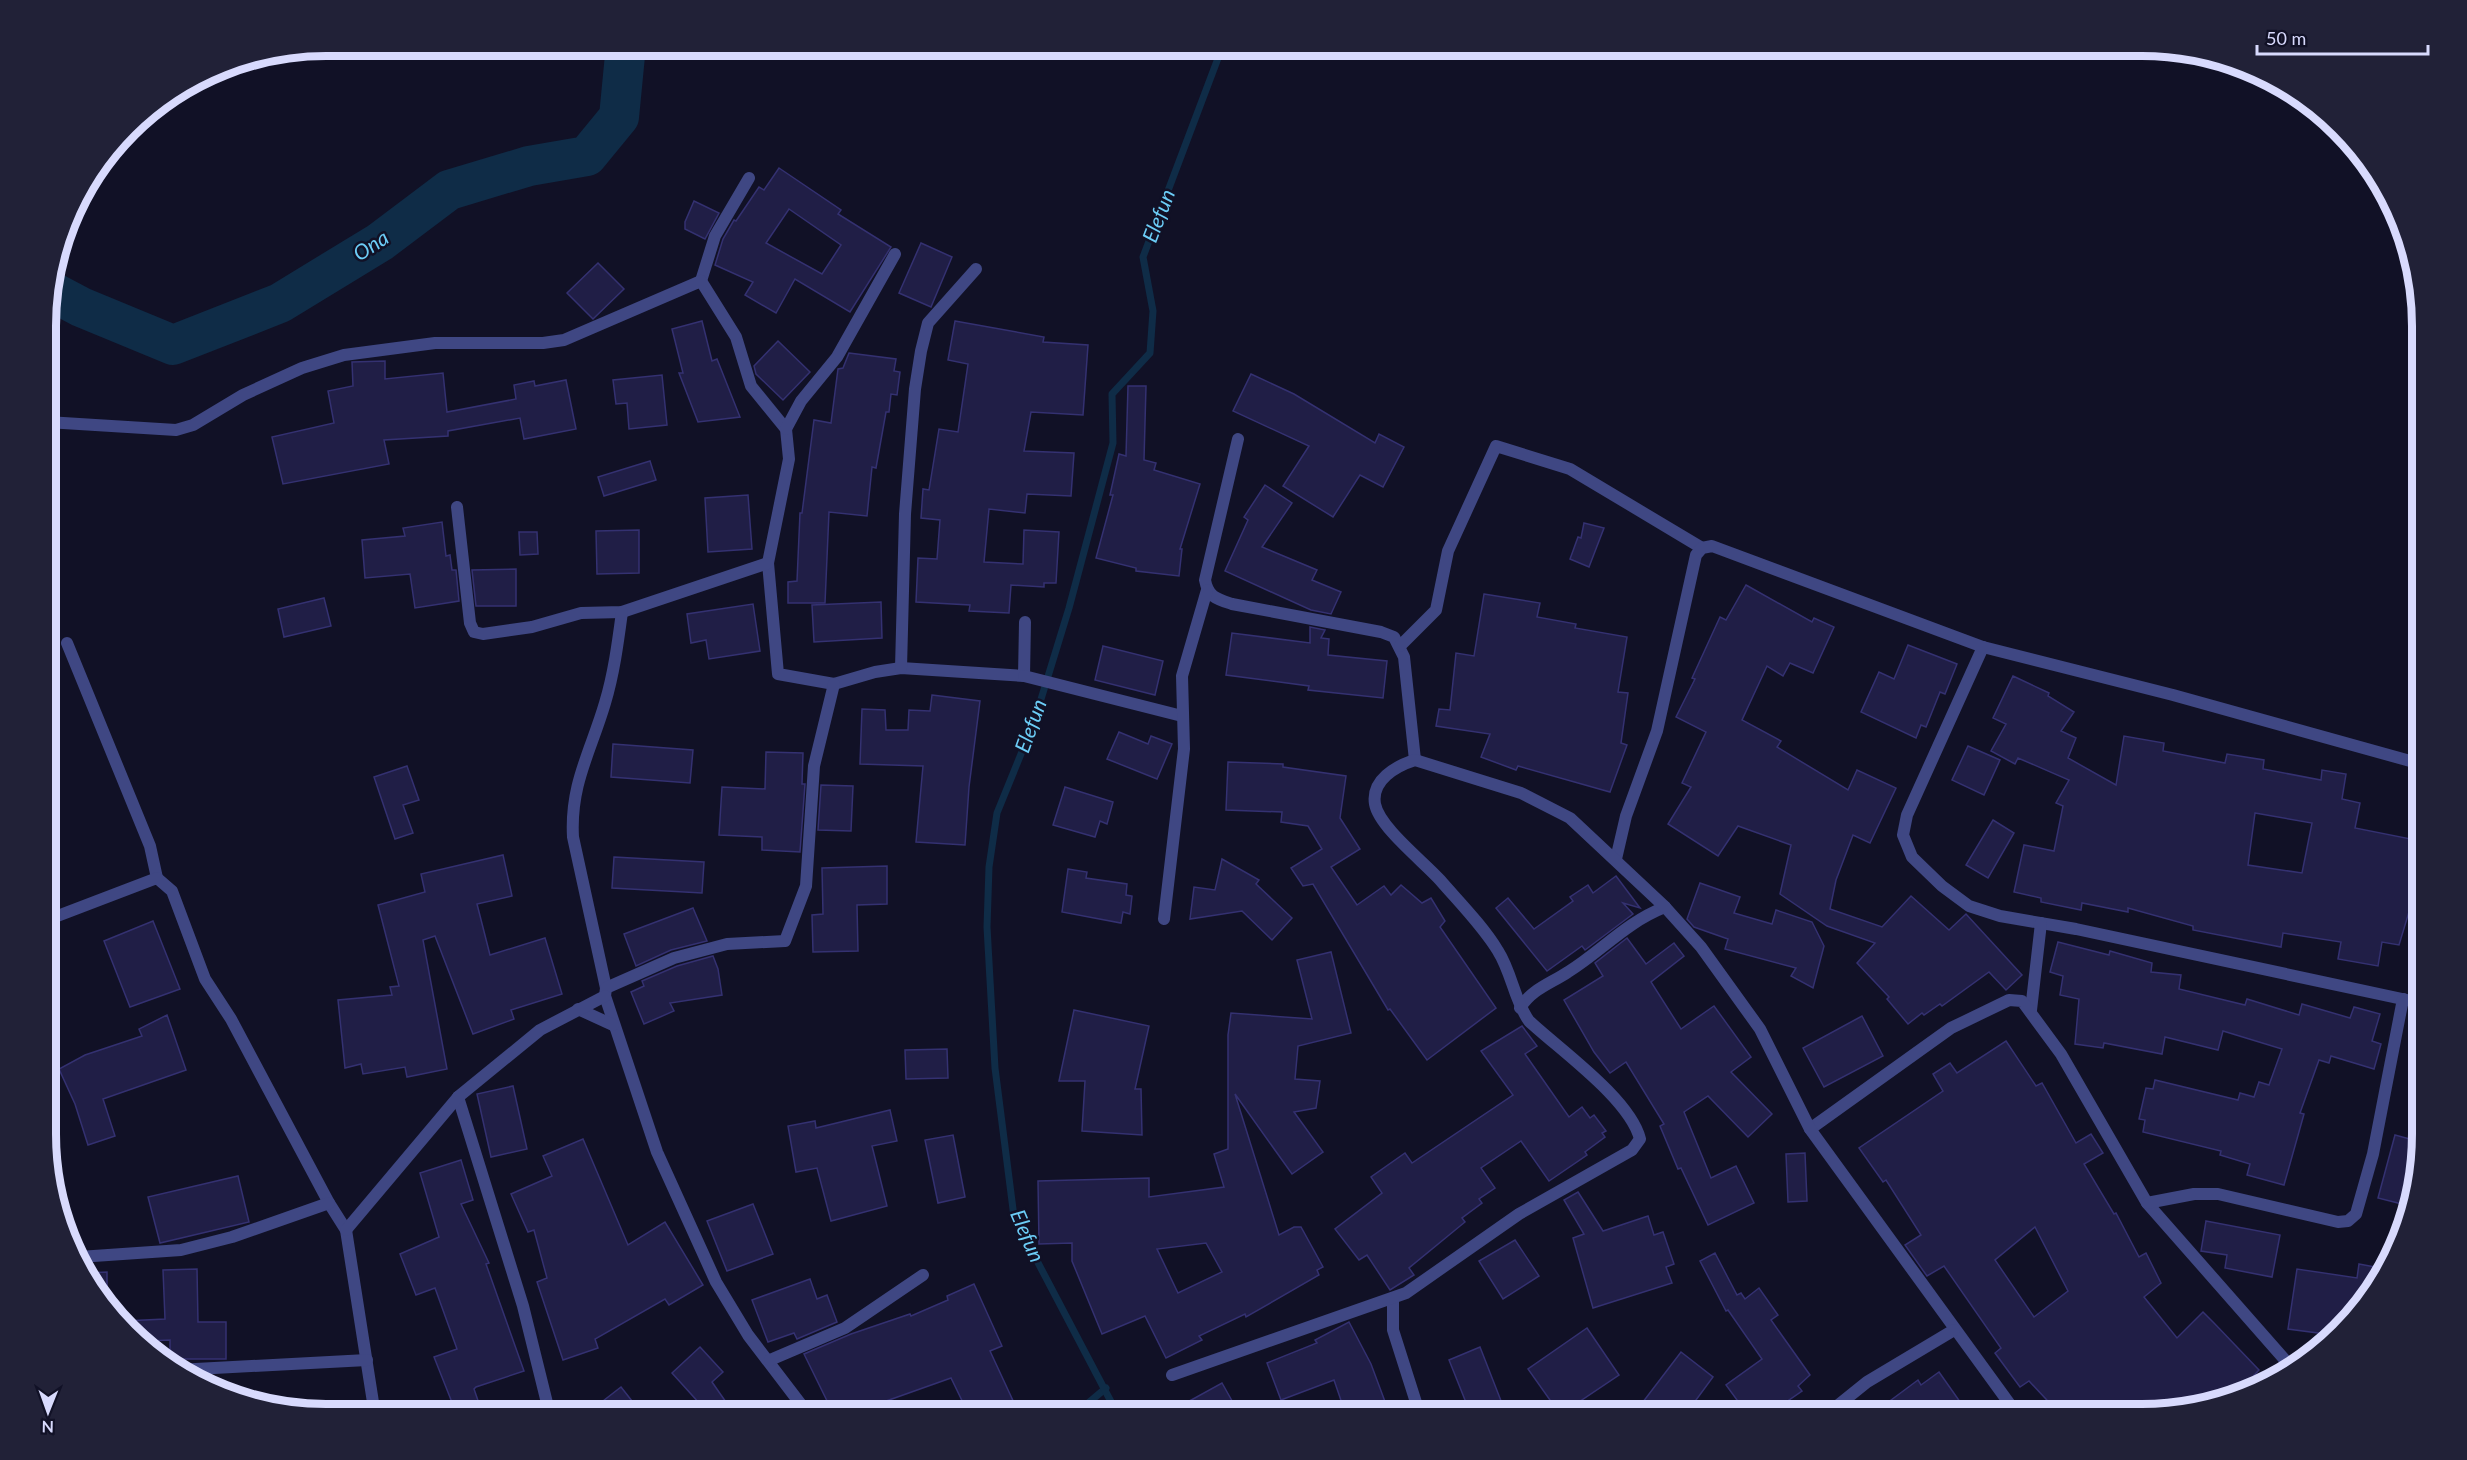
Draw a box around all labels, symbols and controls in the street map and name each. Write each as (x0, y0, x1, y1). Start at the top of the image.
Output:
scale bar (2257, 18, 2428, 56)
text: 50 m (2266, 27, 2306, 49)
water label: Elefun (1136, 185, 1179, 246)
water label: Ona (348, 224, 393, 265)
water label: Elefun (1008, 695, 1051, 756)
water label: Elefun (1006, 1205, 1051, 1266)
north arrow (18, 1382, 78, 1442)
text: N (41, 1418, 54, 1437)

